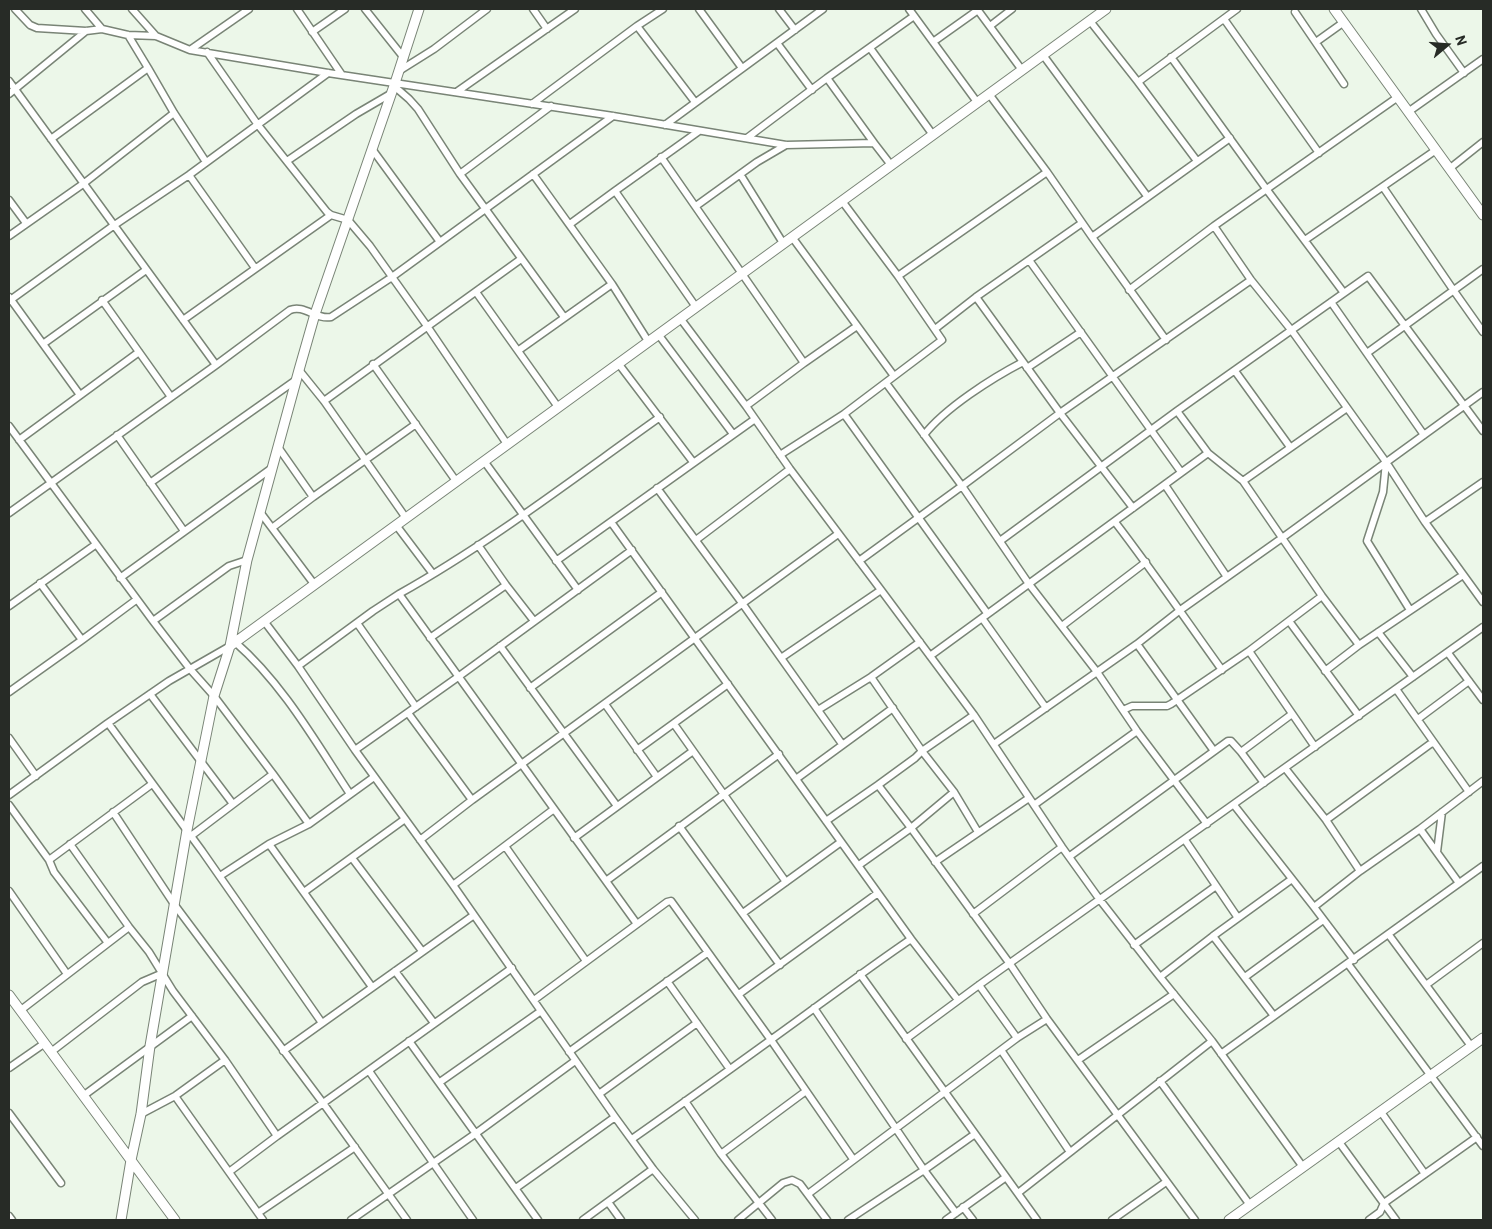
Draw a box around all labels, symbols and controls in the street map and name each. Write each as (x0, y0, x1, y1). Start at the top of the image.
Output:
north arrow (1422, 20, 1472, 70)
text: N (1452, 33, 1471, 47)

